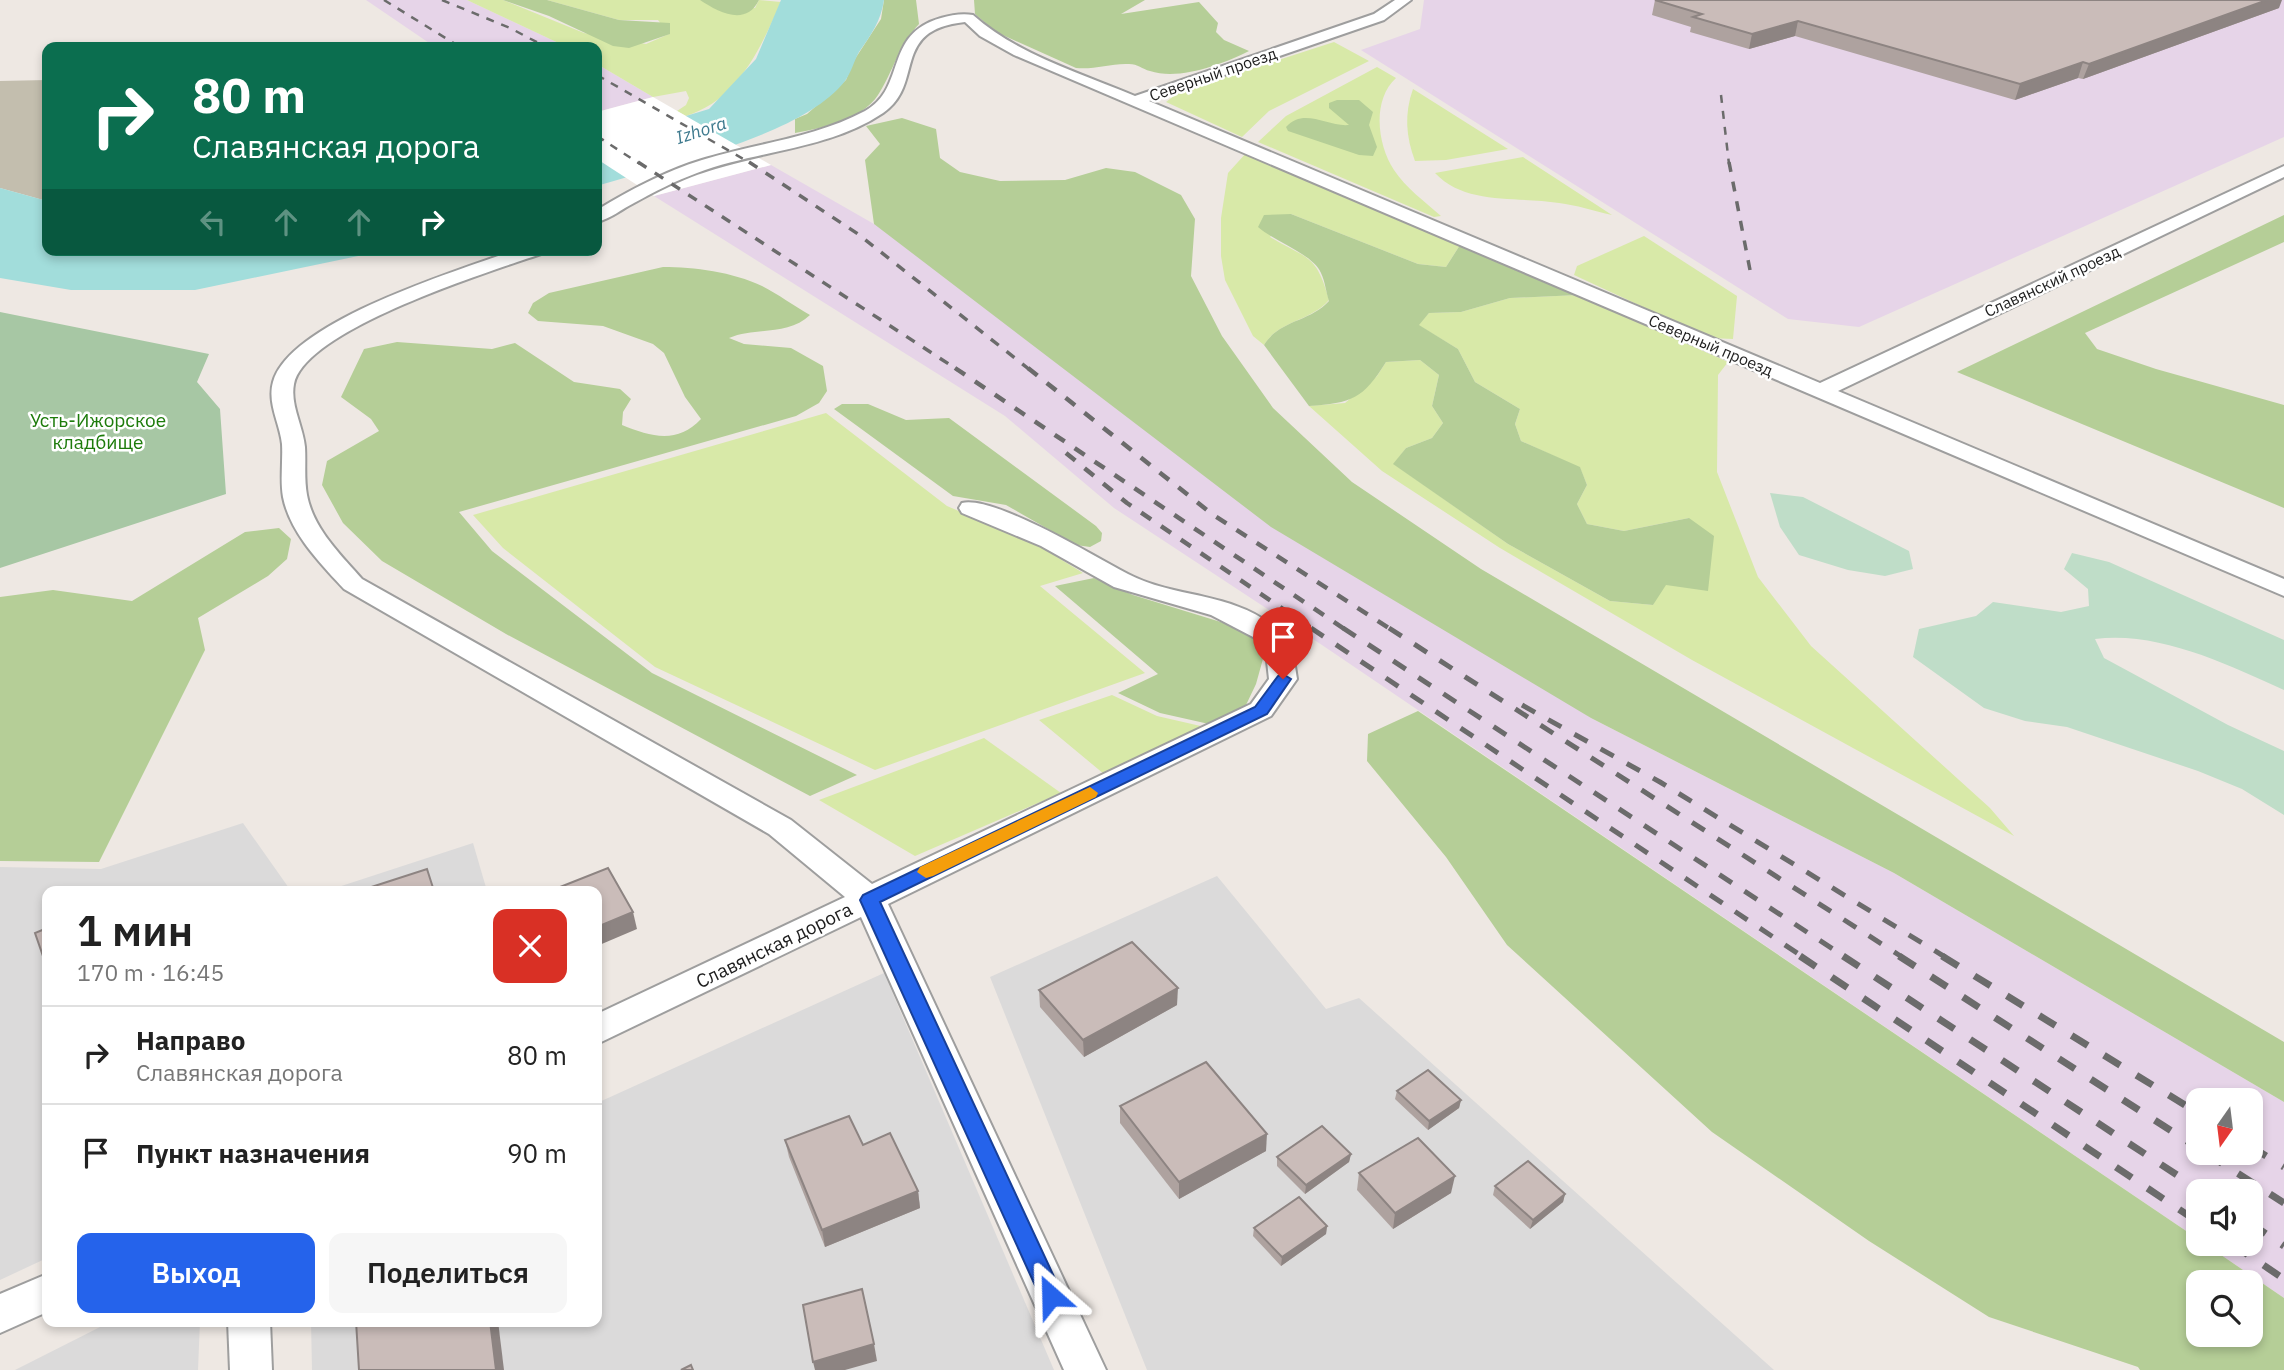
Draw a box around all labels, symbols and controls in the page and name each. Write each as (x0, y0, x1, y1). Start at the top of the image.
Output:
street label: Северный проезд (1147, 43, 1280, 105)
text: 80 m (192, 63, 306, 126)
icon: right (77, 70, 168, 161)
water label: Izhora (673, 111, 729, 149)
text: Славянская дорога (192, 125, 480, 167)
icon: left (194, 203, 232, 241)
icon: ahead (267, 203, 305, 241)
icon: ahead (340, 203, 378, 241)
icon: right (413, 203, 451, 241)
street label: Славянский проезд (1981, 241, 2123, 321)
street label: Северный проезд (1646, 310, 1777, 380)
park label: Усть-Ижорское кладбище (30, 408, 166, 454)
pin (1253, 607, 1313, 679)
icon: arrive (1264, 618, 1302, 656)
street label: Славянская дорога (692, 897, 856, 993)
text: 1 мин (77, 903, 193, 958)
button: close (493, 909, 567, 983)
text: 170 m · 16:45 (77, 957, 224, 987)
text: Направо (136, 1023, 245, 1057)
icon: right (77, 1036, 115, 1074)
text: 80 m (507, 1038, 567, 1072)
text: Славянская дорога (136, 1057, 343, 1087)
north arrow (2186, 1088, 2263, 1166)
map controls (2186, 1088, 2263, 1347)
icon: arrive (77, 1134, 115, 1172)
text: Пункт назначения (136, 1136, 370, 1170)
text: 90 m (507, 1136, 567, 1170)
button: sound (2186, 1179, 2263, 1256)
button: Выход (77, 1233, 315, 1313)
button: Поделиться (329, 1233, 567, 1313)
position arrow (1014, 1259, 1088, 1333)
button: search (2186, 1270, 2263, 1347)

